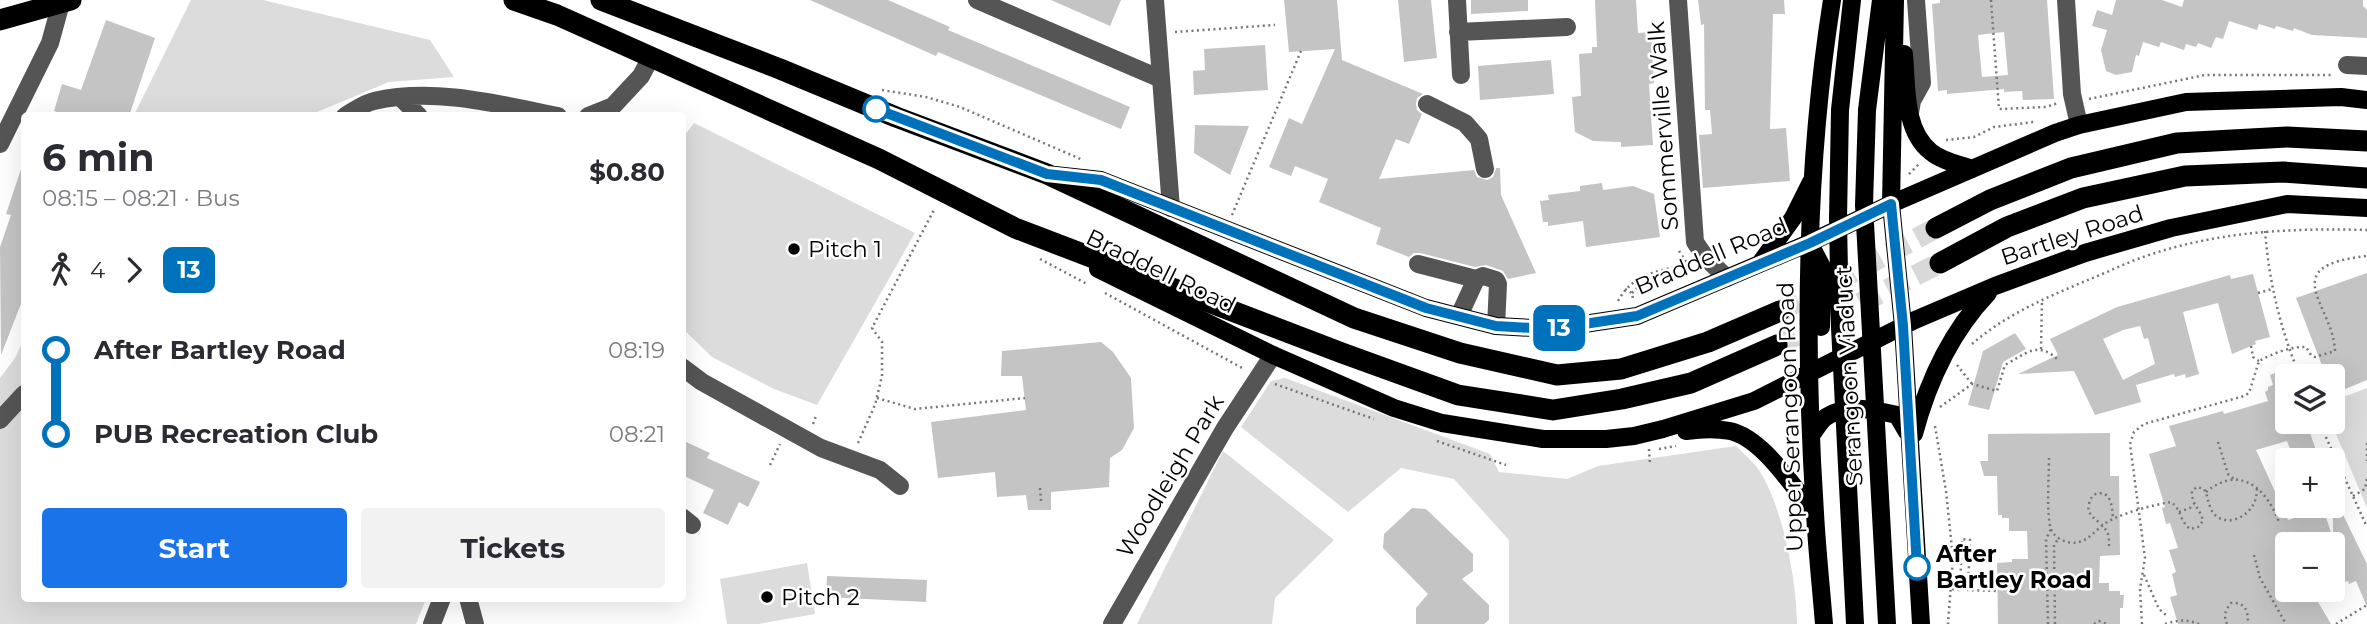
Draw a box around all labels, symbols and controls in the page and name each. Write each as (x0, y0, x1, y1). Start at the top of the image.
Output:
street label: Sommerville Walk (1642, 20, 1684, 232)
unlabelled marker (863, 96, 889, 122)
text: 6 min (42, 134, 155, 181)
text: $0.80 (589, 156, 665, 188)
text: 08:15 – 08:21 · Bus (42, 184, 240, 212)
street label: Bartley Road (1997, 199, 2147, 271)
street label: Braddell Road (1631, 211, 1791, 301)
street label: Braddell Road (1082, 223, 1240, 319)
place label: Pitch 1 (808, 235, 882, 263)
marker: Pitch 1 (786, 241, 802, 257)
icon: walk (42, 251, 80, 289)
icon: forward (115, 251, 153, 289)
text: 13 (177, 255, 201, 284)
text: 4 (90, 256, 105, 284)
street label: Serangoon Viaduct (1829, 265, 1869, 487)
street label: Upper Serangoon Road (1771, 281, 1809, 553)
line badge: 13 (1528, 305, 1590, 351)
text: 13 (1547, 313, 1571, 342)
text: After Bartley Road (94, 334, 346, 366)
text: 08:19 (608, 336, 665, 364)
map controls (2275, 364, 2345, 602)
button: layers (2275, 364, 2345, 434)
street label: Woodleigh Park (1110, 389, 1230, 562)
text: PUB Recreation Club (94, 418, 378, 450)
text: 08:21 (609, 420, 665, 448)
button: + (2275, 448, 2345, 518)
button: Start (42, 508, 347, 588)
button: Tickets (361, 508, 665, 588)
button: − (2275, 532, 2345, 602)
place label: After Bartley Road (1935, 540, 2092, 594)
marker: After Bartley Road (1904, 554, 1930, 580)
place label: Pitch 2 (781, 583, 860, 611)
marker: Pitch 2 (759, 589, 775, 605)

